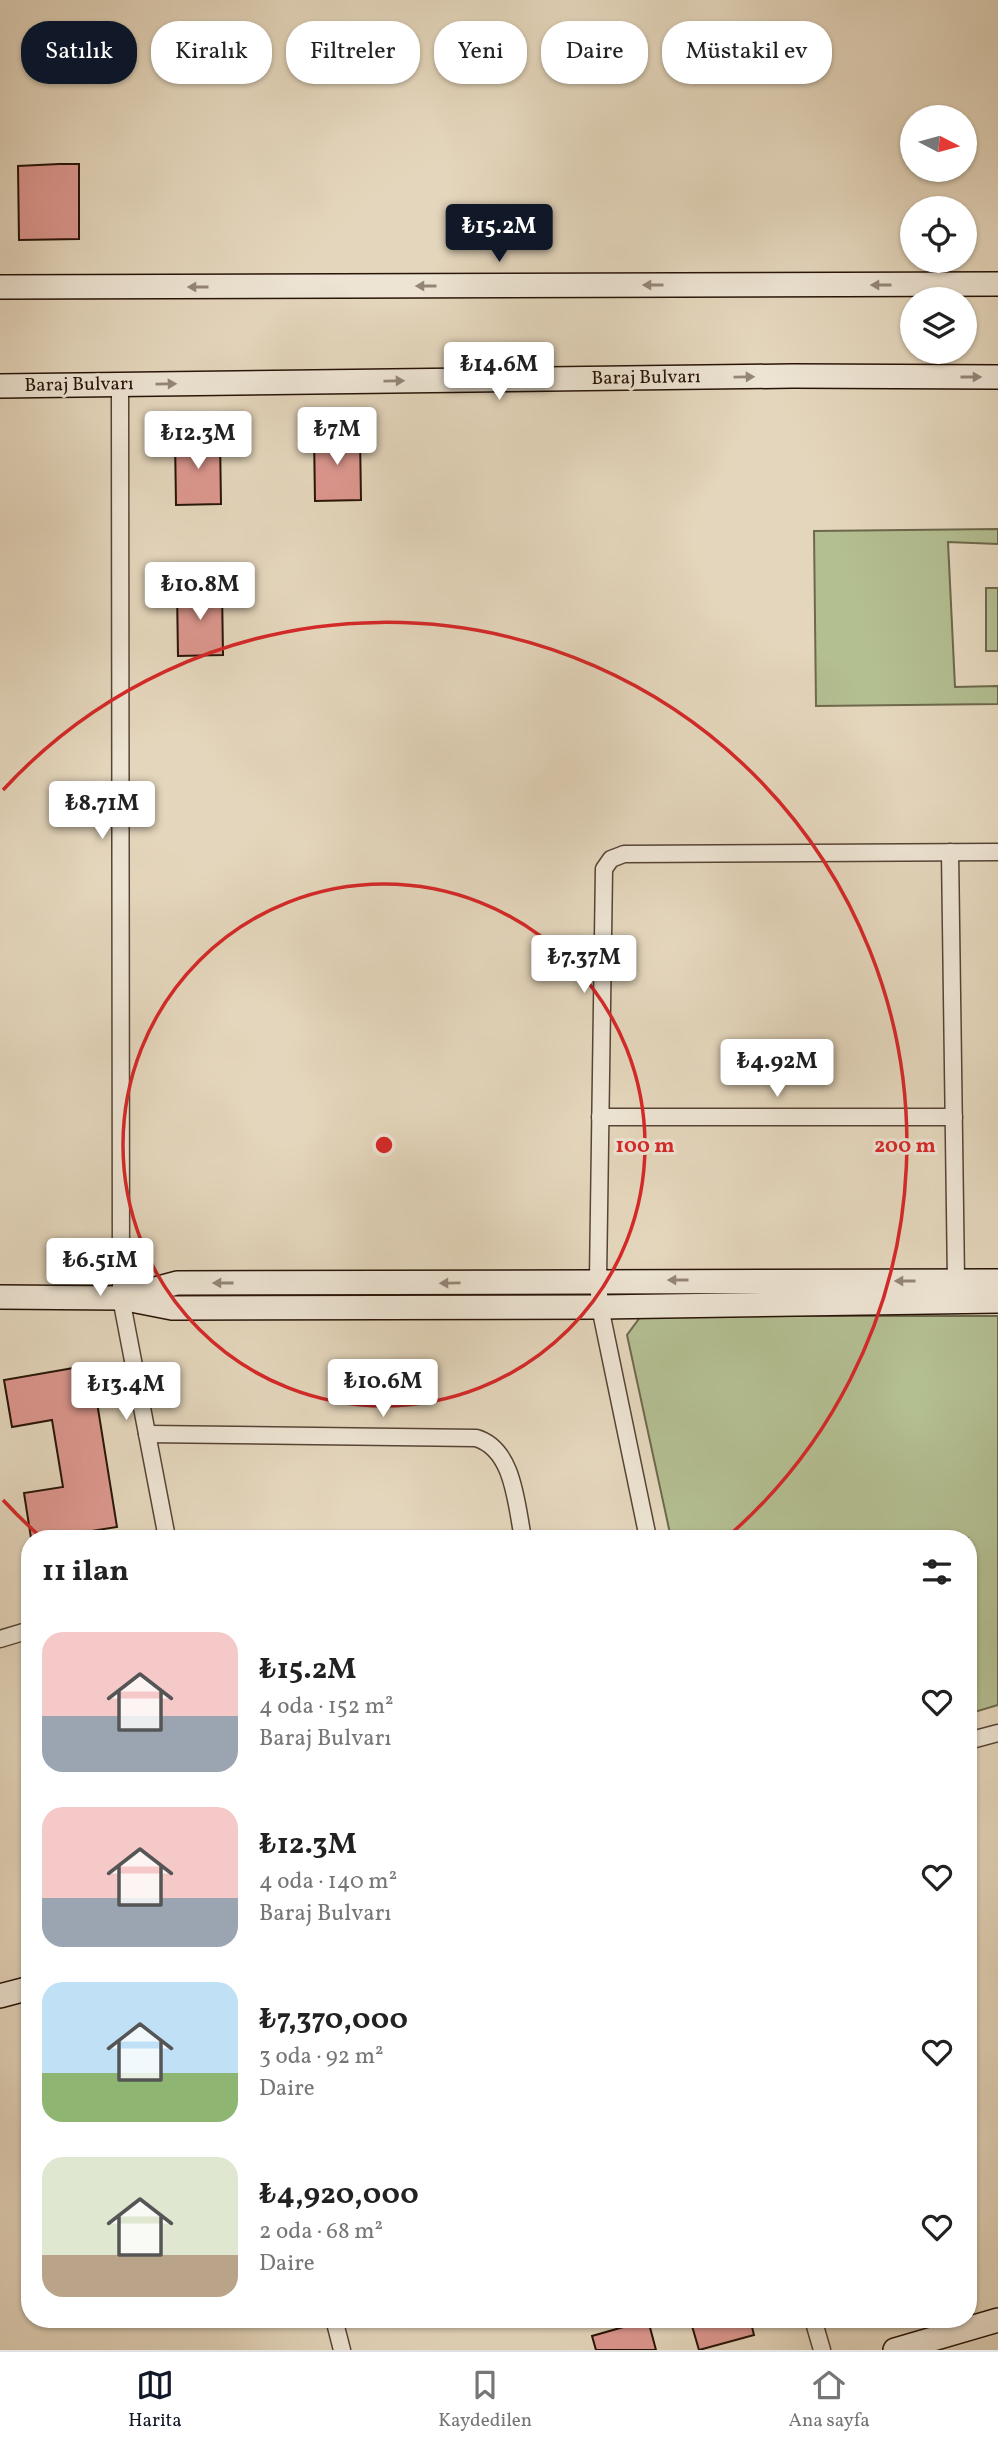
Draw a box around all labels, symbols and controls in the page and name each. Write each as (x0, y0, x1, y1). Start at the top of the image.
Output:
chip: Satılık (21, 21, 137, 84)
chip: Kiralık (151, 21, 272, 84)
chip: Filtreler (286, 21, 420, 84)
chip: Yeni (434, 21, 527, 84)
chip: Daire (541, 21, 648, 84)
chip: Müstakil ev (662, 21, 832, 84)
north arrow (900, 105, 976, 182)
map controls (900, 105, 977, 364)
button: locate (900, 196, 977, 273)
pin: ₺15.2M (442, 204, 556, 264)
text: ₺15.2M (462, 211, 536, 243)
one-way arrow (642, 279, 664, 291)
one-way arrow (870, 279, 892, 291)
one-way arrow (415, 280, 437, 292)
one-way arrow (187, 281, 209, 293)
button: layers (900, 287, 977, 364)
pin: ₺14.6M (442, 342, 556, 402)
text: ₺14.6M (460, 349, 538, 381)
street label: Baraj Bulvarı (591, 364, 701, 392)
street label: Baraj Bulvarı (24, 371, 134, 399)
one-way arrow (733, 371, 755, 383)
one-way arrow (960, 371, 982, 383)
one-way arrow (383, 375, 405, 387)
one-way arrow (155, 378, 177, 390)
pin: ₺7M (303, 407, 371, 467)
pin: ₺12.3M (141, 412, 255, 471)
text: ₺7M (314, 414, 360, 446)
text: ₺12.3M (161, 418, 235, 450)
pin: ₺10.8M (143, 562, 257, 622)
text: ₺10.8M (161, 569, 239, 601)
pin: ₺8.71M (45, 782, 159, 841)
text: ₺8.71M (65, 788, 139, 820)
pin: ₺7.37M (527, 936, 641, 995)
text: ₺7.37M (547, 942, 621, 974)
pin: ₺4.92M (720, 1040, 834, 1099)
text: ₺4.92M (737, 1046, 817, 1078)
text: 100 m (615, 1132, 675, 1161)
text: 200 m (874, 1132, 936, 1161)
centre of rings (372, 1133, 396, 1157)
pin: ₺6.51M (43, 1238, 157, 1298)
text: ₺6.51M (62, 1245, 138, 1277)
one-way arrow (667, 1275, 689, 1286)
one-way arrow (894, 1275, 916, 1287)
one-way arrow (212, 1277, 234, 1289)
one-way arrow (439, 1277, 461, 1289)
pin: ₺10.6M (326, 1360, 440, 1419)
pin: ₺13.4M (69, 1362, 183, 1422)
text: ₺10.6M (344, 1366, 422, 1398)
text: ₺13.4M (87, 1369, 165, 1401)
text: 11 ilan (42, 1551, 129, 1593)
icon: filters (918, 1553, 956, 1591)
text: ₺15.2M (259, 1649, 356, 1691)
icon: home (98, 1660, 182, 1744)
icon: heart (918, 1683, 956, 1721)
text: 4 oda · 152 m² (259, 1691, 394, 1723)
text: Baraj Bulvarı (259, 1723, 391, 1755)
text: ₺12.3M (259, 1824, 357, 1866)
icon: home (98, 1835, 182, 1919)
icon: heart (918, 1858, 956, 1896)
text: 4 oda · 140 m² (259, 1866, 397, 1898)
text: Baraj Bulvarı (259, 1898, 391, 1930)
text: ₺7,370,000 (259, 1999, 408, 2041)
icon: home (98, 2010, 182, 2094)
icon: heart (918, 2033, 956, 2071)
text: 3 oda · 92 m² (259, 2041, 384, 2073)
text: Daire (259, 2073, 315, 2105)
text: ₺4,920,000 (259, 2174, 419, 2216)
icon: home (98, 2185, 182, 2269)
icon: heart (918, 2208, 956, 2246)
text: 2 oda · 68 m² (259, 2216, 383, 2248)
text: Daire (259, 2248, 315, 2280)
tab: Harita (128, 2366, 182, 2434)
tab: Kaydedilen (438, 2366, 532, 2434)
tab: Ana sayfa (789, 2366, 870, 2434)

